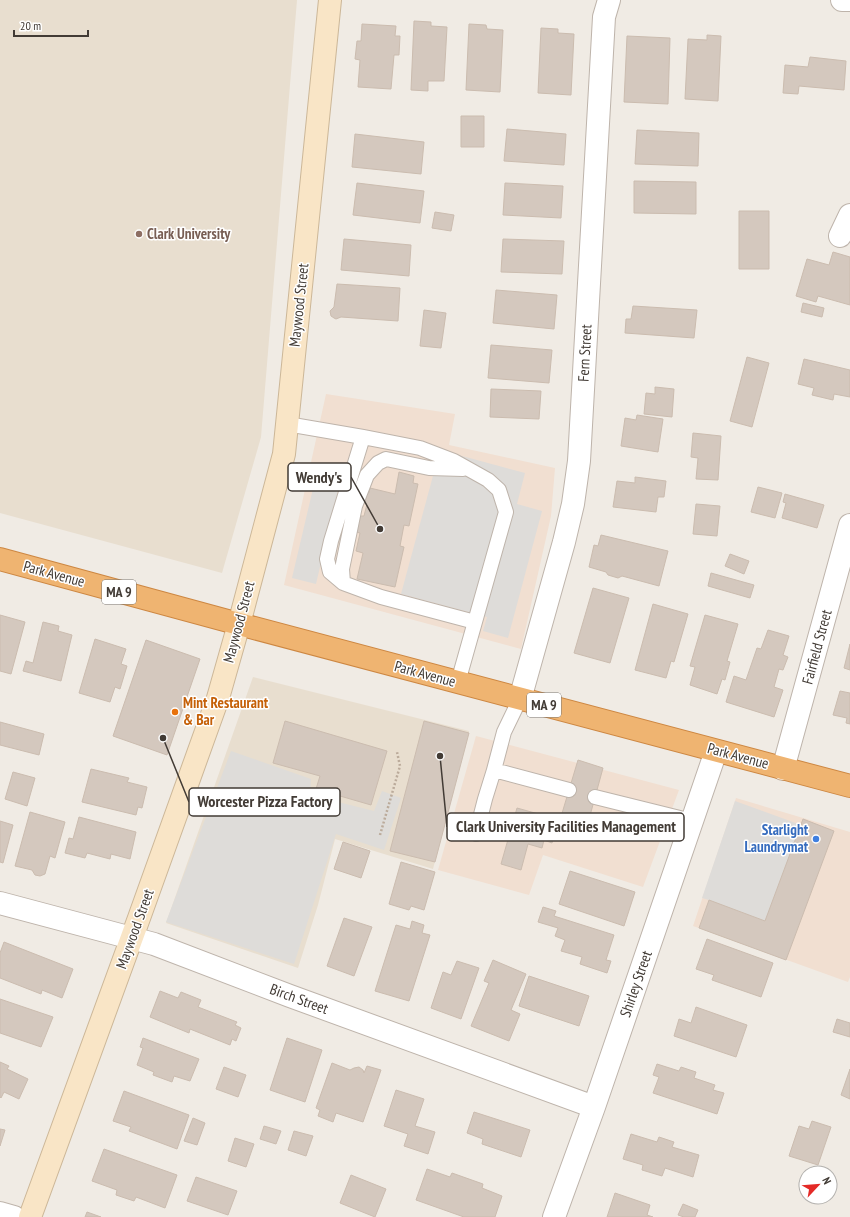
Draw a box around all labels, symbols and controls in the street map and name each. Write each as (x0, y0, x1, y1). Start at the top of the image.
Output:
scale bar (14, 12, 88, 38)
text: 20 m (20, 18, 41, 33)
place label: Clark University (147, 224, 231, 243)
marker: Clark University (134, 229, 144, 239)
street label: Maywood Street (285, 262, 312, 348)
street label: Fern Street (574, 324, 595, 382)
callout: Wendy's (288, 463, 351, 491)
text: Wendy's (295, 467, 343, 487)
street label: Park Avenue (21, 556, 87, 591)
street label: Maywood Street (219, 579, 259, 665)
road number: MA 9 (102, 580, 136, 604)
street label: Fairfield Street (797, 607, 836, 686)
street label: Park Avenue (392, 656, 458, 691)
place label: Mint Restaurant & Bar (183, 693, 269, 729)
road number: MA 9 (527, 693, 561, 717)
marker: Mint Restaurant & Bar (170, 707, 180, 717)
street label: Park Avenue (705, 738, 771, 773)
callout: Worcester Pizza Factory (189, 788, 340, 816)
text: Worcester Pizza Factory (197, 791, 333, 811)
callout: Clark University Facilities Management (447, 813, 684, 841)
text: Clark University Facilities Management (456, 816, 676, 836)
place label: Starlight Laundrymat (744, 820, 809, 856)
marker: Starlight Laundrymat (811, 834, 821, 844)
street label: Maywood Street (111, 886, 158, 971)
street label: Shirley Street (615, 948, 656, 1020)
street label: Birch Street (267, 979, 331, 1018)
north arrow (798, 1165, 838, 1205)
text: N (819, 1175, 835, 1186)

